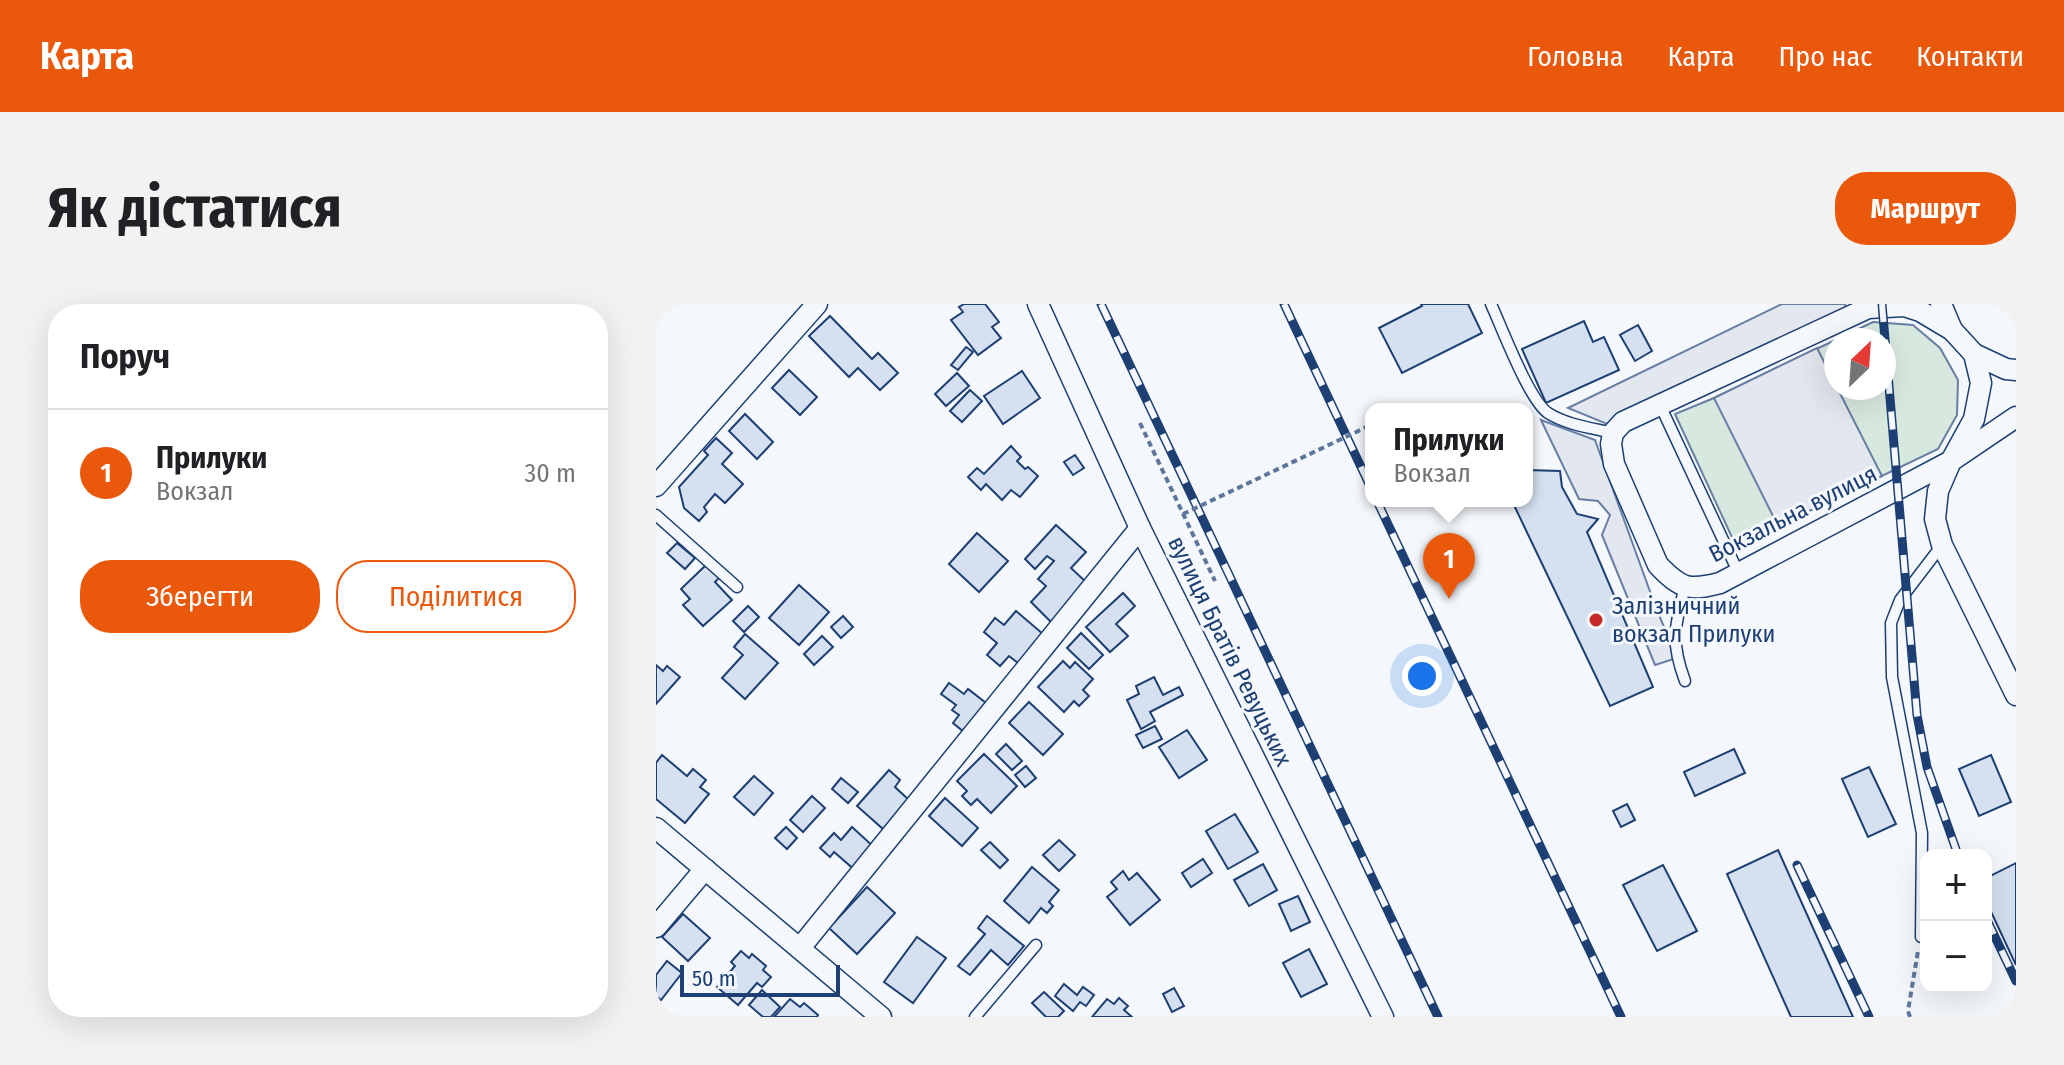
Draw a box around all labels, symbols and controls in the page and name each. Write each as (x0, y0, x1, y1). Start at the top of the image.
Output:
text: Карта (40, 33, 134, 79)
text: Головна (1527, 40, 1624, 73)
text: Карта (1668, 40, 1734, 73)
text: Про нас (1778, 40, 1872, 73)
text: Контакти (1916, 40, 2024, 73)
button: Маршрут (1835, 172, 2016, 245)
text: Як дістатися (48, 175, 342, 242)
north arrow (1824, 328, 1896, 400)
text: Поруч (80, 336, 170, 377)
popup (1365, 403, 1533, 507)
text: Прилуки (1393, 422, 1505, 458)
text: Прилуки (156, 440, 267, 476)
text: 1 (101, 458, 112, 489)
text: 30 m (525, 458, 576, 489)
text: Вокзал (1393, 458, 1471, 489)
street label: Вокзальна вулиця (1704, 460, 1882, 568)
text: Вокзал (156, 476, 233, 507)
street label: вулиця Братів Ревуцьких (1162, 532, 1298, 771)
pin: 1 (1423, 533, 1475, 599)
button: Зберегти (80, 560, 320, 633)
button: Поділитися (336, 560, 576, 633)
place label: Залізничний вокзал Прилуки (1612, 592, 1775, 648)
marker: Залізничний вокзал Прилуки (1587, 611, 1605, 629)
your location (1402, 656, 1442, 696)
map controls (1920, 849, 1992, 993)
button: + (1920, 849, 1992, 921)
button: − (1920, 921, 1992, 993)
scale bar (680, 961, 840, 997)
text: 50 m (692, 965, 736, 992)

